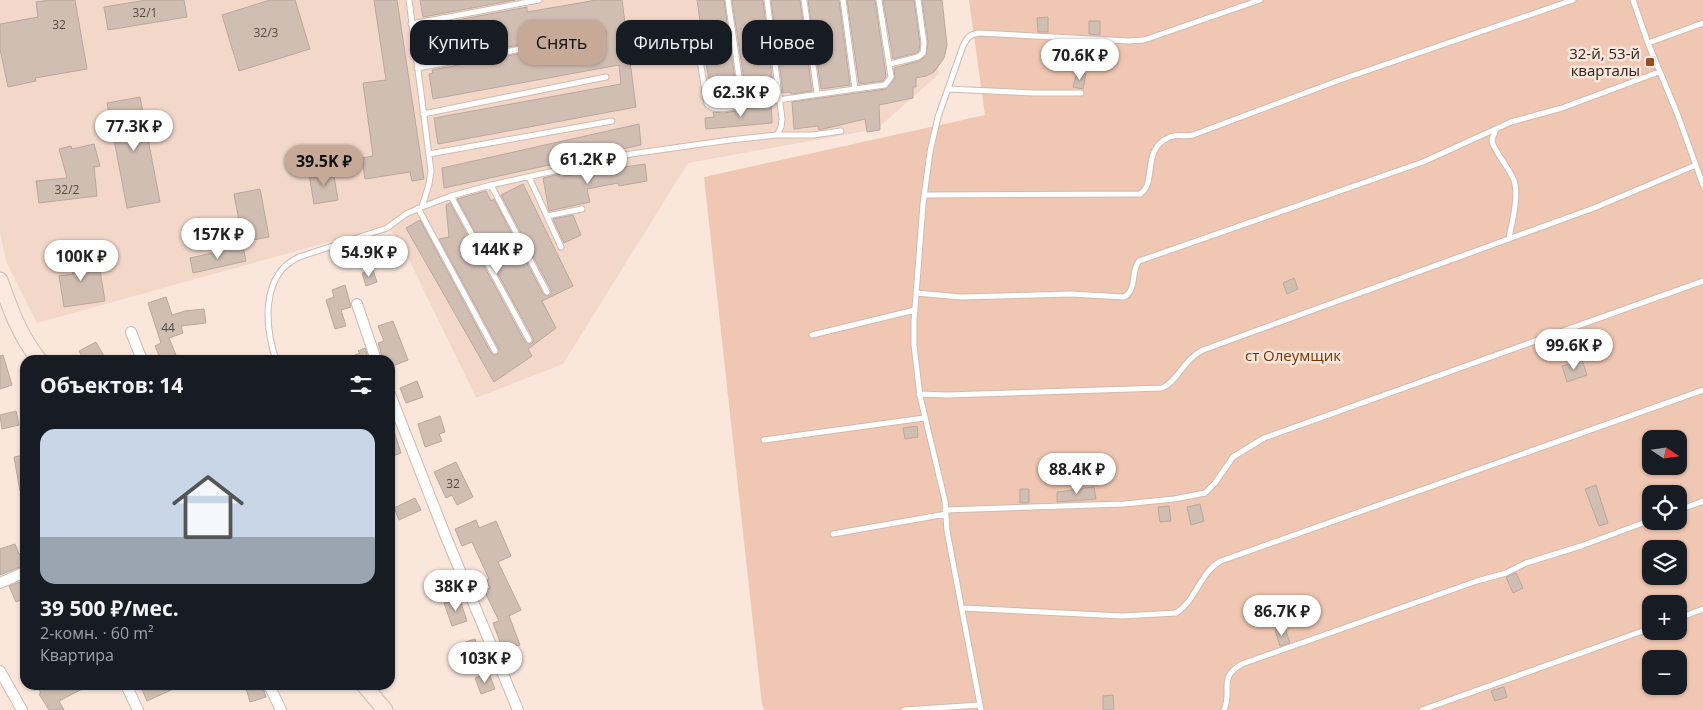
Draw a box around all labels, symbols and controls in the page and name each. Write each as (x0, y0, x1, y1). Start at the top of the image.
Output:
house number: 32/1 (133, 4, 157, 21)
house number: 32 (52, 16, 66, 33)
chip: Купить (410, 20, 508, 65)
chip: Снять (518, 20, 606, 65)
chip: Фильтры (616, 20, 732, 65)
chip: Новое (742, 20, 833, 65)
house number: 32/3 (254, 24, 279, 41)
pin: 70.6K ₽ (1034, 38, 1126, 81)
place label: 32-й, 53-й кварталы (1569, 43, 1640, 80)
text: 70.6K ₽ (1052, 44, 1108, 66)
marker: 32-й, 53-й кварталы (1644, 56, 1656, 68)
pin: 62.3K ₽ (695, 76, 787, 118)
text: 62.3K ₽ (713, 81, 769, 103)
pin: 77.3K ₽ (88, 110, 180, 152)
text: 77.3K ₽ (106, 115, 162, 137)
pin: 61.2K ₽ (542, 142, 634, 185)
pin: 39.5K ₽ (278, 144, 370, 187)
text: 61.2K ₽ (560, 148, 616, 170)
text: 39.5K ₽ (296, 150, 352, 172)
house number: 32/2 (55, 181, 80, 198)
pin: 157K ₽ (177, 218, 259, 260)
text: 157K ₽ (192, 223, 244, 245)
pin: 144K ₽ (456, 232, 538, 275)
pin: 54.9K ₽ (323, 236, 415, 278)
text: 144K ₽ (471, 238, 523, 260)
pin: 100K ₽ (40, 240, 122, 282)
text: 54.9K ₽ (341, 241, 397, 263)
text: 100K ₽ (55, 245, 107, 267)
house number: 44 (161, 319, 175, 336)
pin: 99.6K ₽ (1528, 328, 1620, 371)
text: 99.6K ₽ (1546, 334, 1602, 356)
park label: ст Олеумщик (1245, 345, 1341, 365)
text: Объектов: 14 (40, 371, 183, 399)
icon: filters (347, 371, 375, 399)
north arrow (1642, 430, 1688, 475)
map controls (1642, 430, 1687, 695)
pin: 88.4K ₽ (1031, 452, 1123, 495)
text: 88.4K ₽ (1049, 458, 1105, 480)
icon: home (163, 462, 253, 552)
house number: 32 (446, 475, 460, 492)
button: locate (1642, 485, 1687, 530)
button: layers (1642, 540, 1687, 585)
pin: 38K ₽ (421, 570, 491, 612)
text: 38K ₽ (435, 575, 477, 597)
text: 39 500 ₽/мес. (40, 594, 179, 622)
pin: 86.7K ₽ (1236, 594, 1328, 637)
button: + (1642, 595, 1687, 640)
text: 86.7K ₽ (1254, 600, 1310, 622)
text: 2-комн. · 60 m² (40, 622, 154, 644)
pin: 103K ₽ (444, 642, 526, 684)
text: Квартира (40, 644, 114, 666)
text: 103K ₽ (459, 647, 511, 669)
button: − (1642, 650, 1687, 695)

